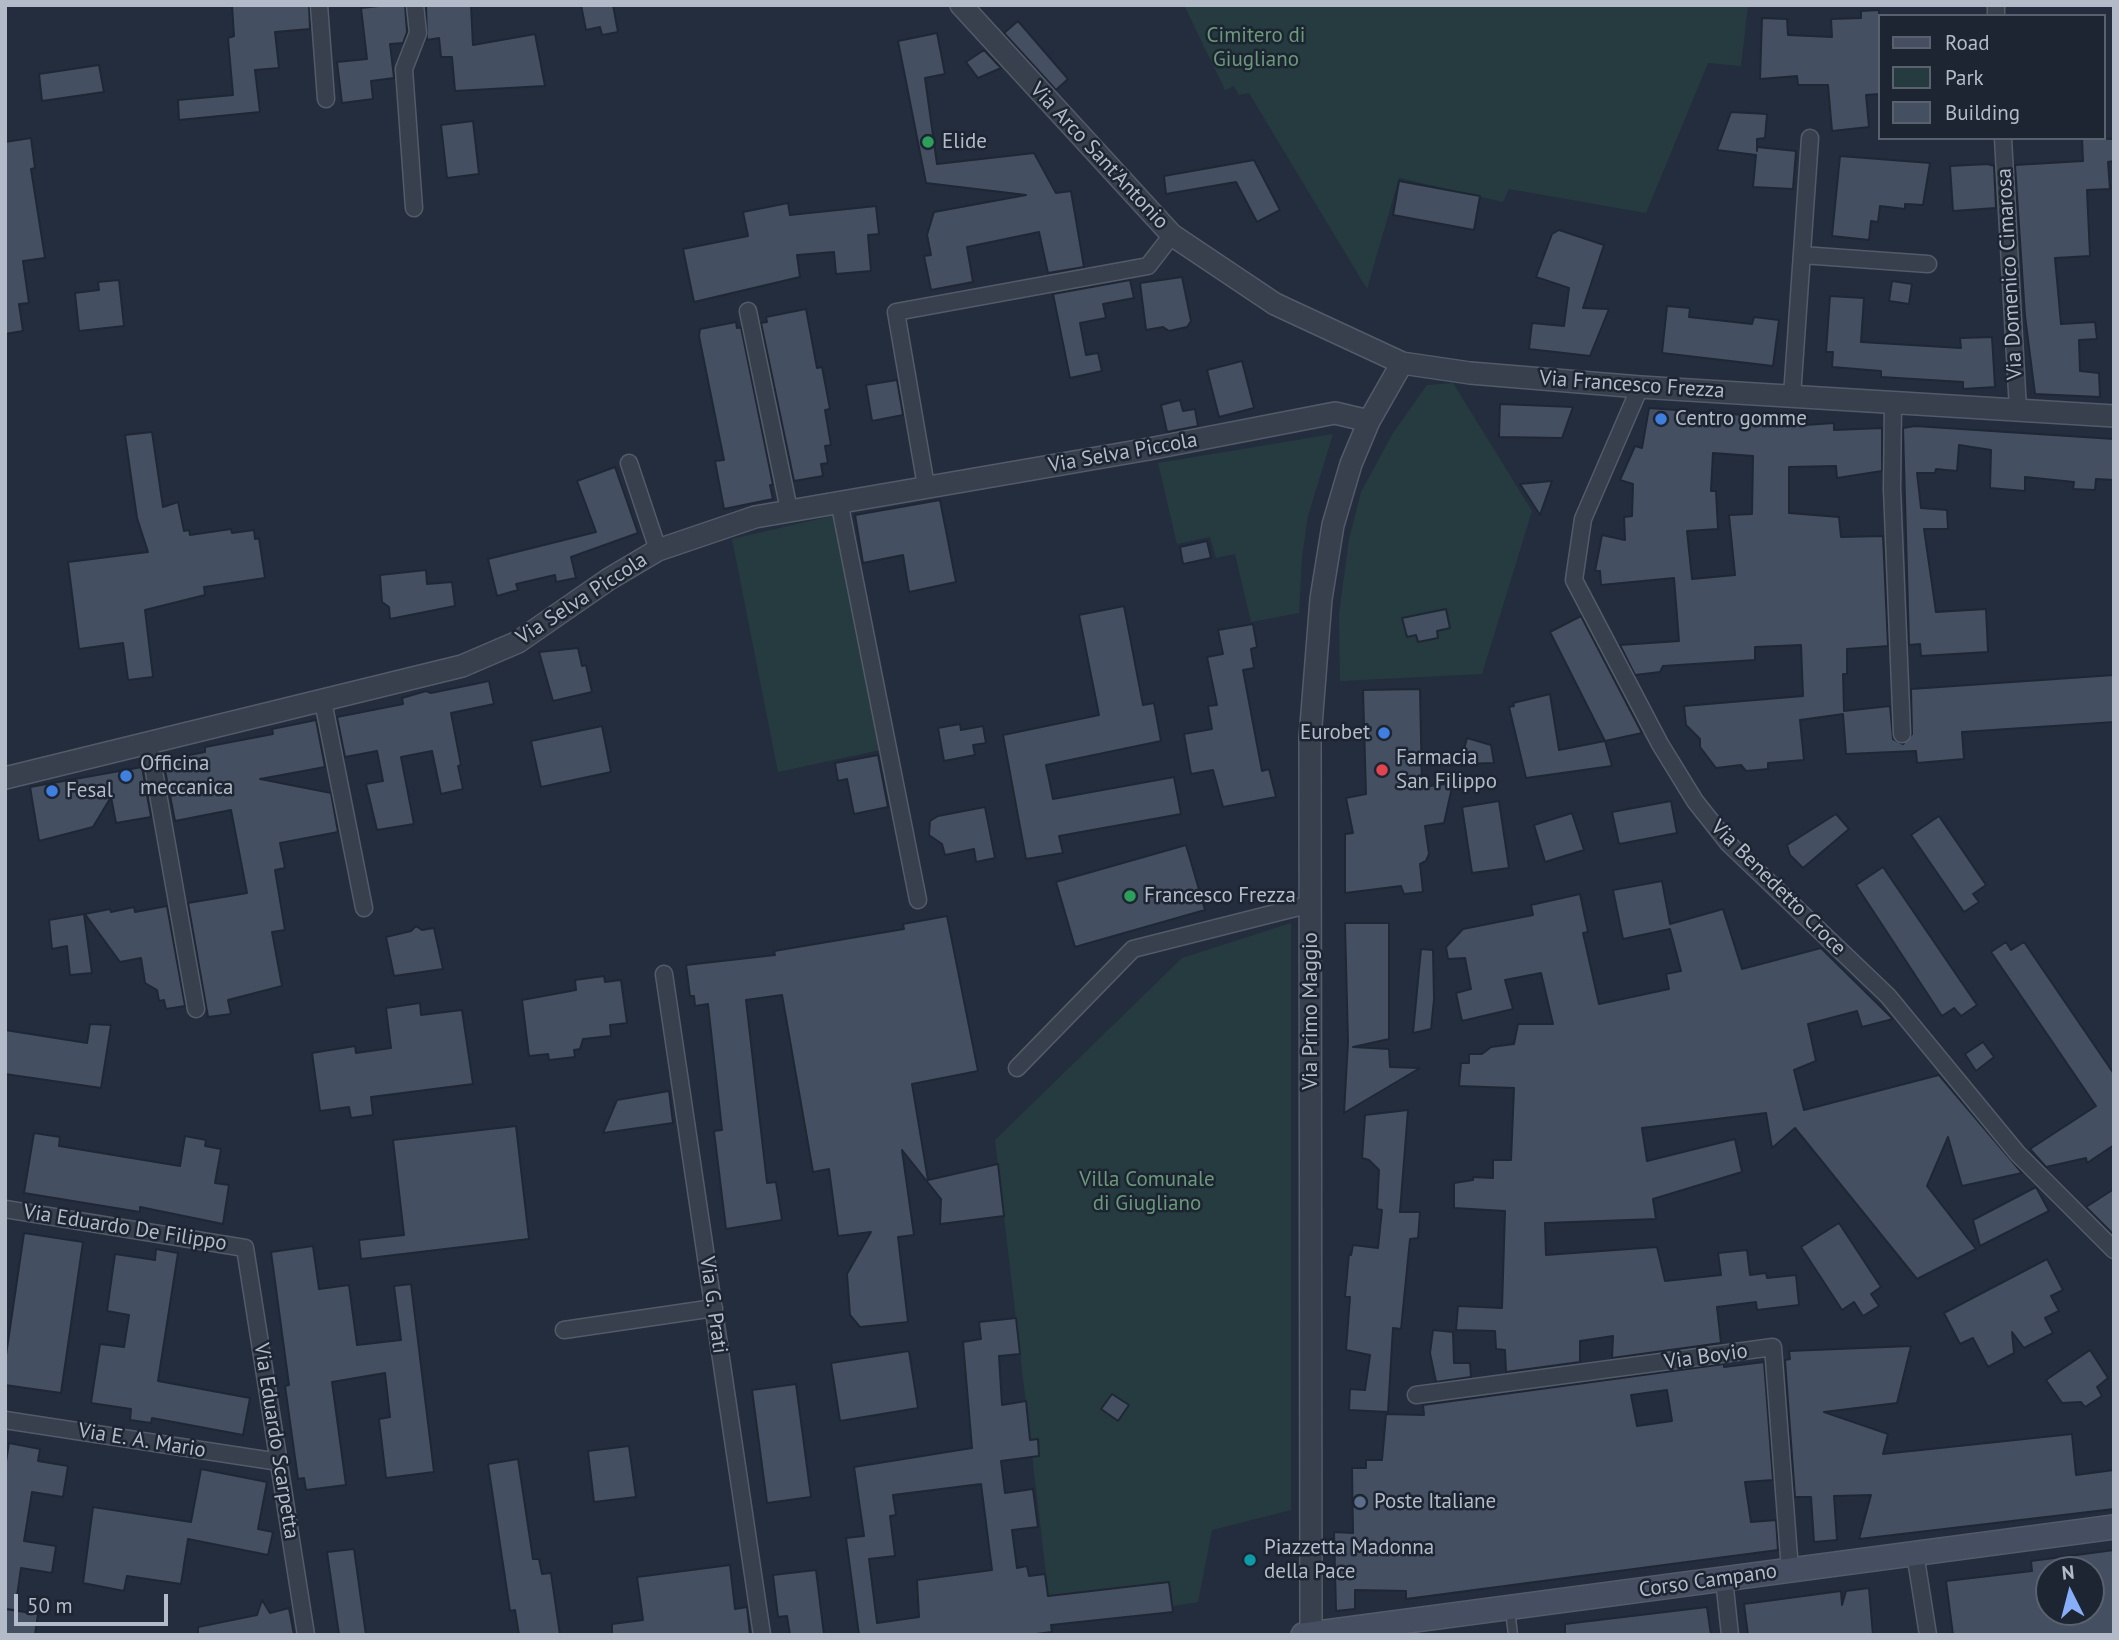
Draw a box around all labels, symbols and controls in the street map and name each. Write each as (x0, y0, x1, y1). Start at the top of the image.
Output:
legend (1878, 14, 2105, 140)
park label: Cimitero di Giugliano (1207, 23, 1305, 73)
text: Road (1945, 29, 1989, 56)
text: Park (1945, 64, 1984, 91)
street label: Via Arco Sant'Antonio (1025, 77, 1173, 235)
text: Building (1945, 99, 2020, 126)
place label: Elide (942, 129, 987, 155)
marker: Elide (920, 134, 936, 150)
street label: Via Domenico Cimarosa (1992, 167, 2028, 381)
street label: Via Francesco Frezza (1539, 366, 1725, 404)
place label: Centro gomme (1675, 406, 1807, 432)
marker: Centro gomme (1653, 411, 1669, 427)
street label: Via Selva Piccola (1047, 427, 1199, 479)
street label: Via Selva Piccola (512, 547, 652, 651)
place label: Eurobet (1300, 720, 1370, 746)
marker: Eurobet (1376, 725, 1392, 741)
place label: Farmacia San Filippo (1396, 745, 1497, 795)
place label: Officina meccanica (140, 751, 233, 801)
marker: Farmacia San Filippo (1374, 762, 1390, 778)
marker: Officina meccanica (118, 768, 134, 784)
place label: Fesal (66, 778, 113, 804)
marker: Fesal (44, 783, 60, 799)
street label: Via Benedetto Croce (1705, 815, 1851, 961)
place label: Francesco Frezza (1144, 883, 1296, 909)
marker: Francesco Frezza (1122, 888, 1138, 904)
street label: Via Primo Maggio (1298, 932, 1324, 1090)
park label: Villa Comunale di Giugliano (1079, 1167, 1215, 1217)
street label: Via Eduardo De Filippo (22, 1199, 228, 1257)
street label: Via G. Prati (694, 1255, 732, 1355)
street label: Via Bovio (1663, 1339, 1749, 1375)
street label: Via Eduardo Scarpetta (248, 1341, 304, 1541)
street label: Via E. A. Mario (76, 1418, 208, 1464)
place label: Poste Italiane (1374, 1489, 1496, 1515)
marker: Poste Italiane (1352, 1494, 1368, 1510)
place label: Piazzetta Madonna della Pace (1264, 1535, 1434, 1585)
marker: Piazzetta Madonna della Pace (1242, 1552, 1258, 1568)
north arrow (2035, 1556, 2105, 1626)
street label: Corso Campano (1637, 1559, 1779, 1603)
text: N (2061, 1560, 2075, 1585)
scale bar (18, 1580, 172, 1624)
text: 50 m (27, 1592, 73, 1619)

